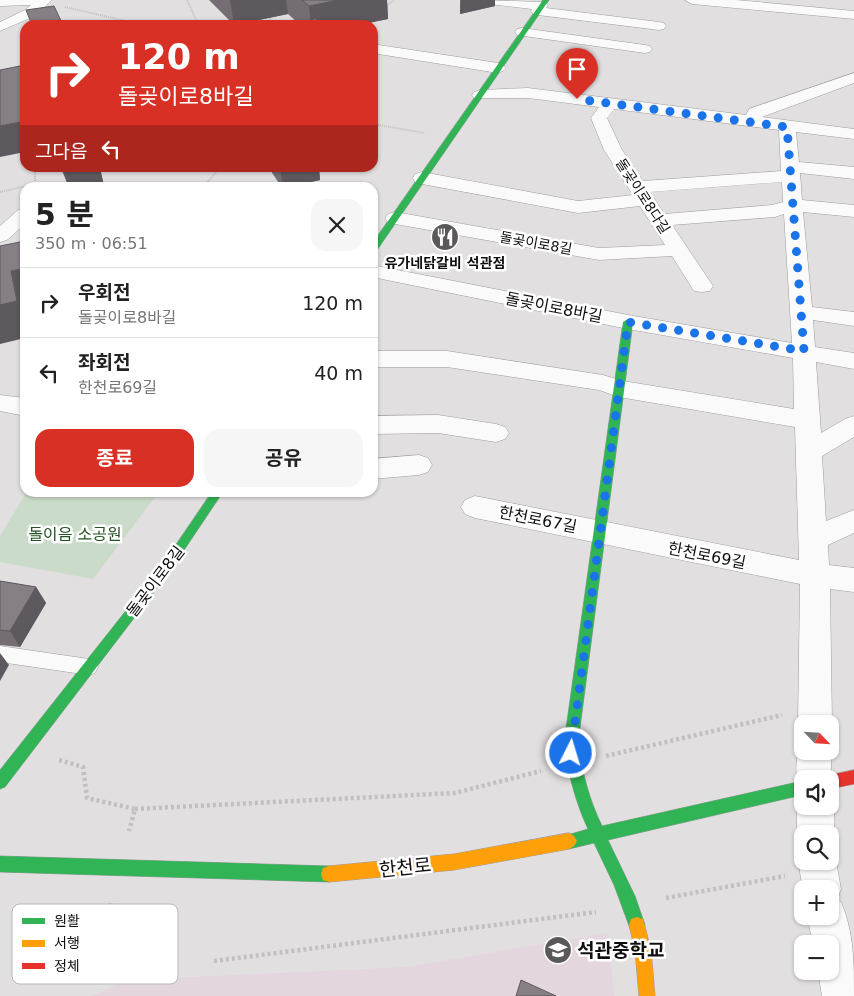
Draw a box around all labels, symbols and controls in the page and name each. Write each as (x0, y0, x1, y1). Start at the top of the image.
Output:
text: 120 m (118, 37, 240, 77)
icon: right (35, 40, 100, 105)
pin (556, 48, 598, 99)
icon: arrive (563, 55, 591, 83)
text: 돌곶이로8바길 (118, 84, 253, 109)
icon: left (97, 135, 125, 163)
text: 그다음 (35, 140, 87, 162)
street label: 돌곶이로8다길 (613, 156, 673, 236)
text: 5 분 (35, 197, 94, 232)
button: close (311, 199, 363, 251)
restaurant icon: 유가네닭갈비 석관점 (430, 222, 460, 252)
street label: 돌곶이로8길 (499, 229, 573, 257)
text: 350 m · 06:51 (35, 234, 148, 253)
place label: 유가네닭갈비 석관점 (385, 255, 505, 271)
text: 우회전 (78, 281, 130, 303)
icon: right (35, 289, 63, 317)
street label: 돌곶이로8바길 (504, 289, 604, 326)
text: 120 m (302, 292, 363, 314)
text: 돌곶이로8바길 (78, 308, 177, 327)
text: 좌회전 (78, 351, 130, 373)
icon: left (35, 359, 63, 387)
text: 40 m (314, 362, 363, 384)
text: 한천로69길 (78, 378, 157, 397)
button: 종료 (35, 429, 194, 487)
button: 공유 (204, 429, 363, 487)
street label: 한천로67길 (497, 503, 579, 536)
park label: 돌이음 소공원 (28, 525, 122, 544)
street label: 한천로69길 (666, 539, 748, 572)
street label: 돌곶이로8길 (123, 542, 188, 620)
north arrow (794, 715, 839, 760)
map controls (794, 715, 839, 980)
position arrow (544, 726, 596, 778)
button: sound (794, 770, 839, 815)
button: search (794, 825, 839, 870)
street label: 한천로 (378, 853, 432, 881)
button: + (794, 880, 839, 925)
legend (12, 904, 178, 984)
text: 원활 (54, 913, 80, 929)
text: 서행 (54, 935, 80, 951)
school or university icon: 석관중학교 (543, 935, 573, 965)
button: − (794, 935, 839, 980)
place label: 석관중학교 (577, 939, 664, 961)
text: 정체 (54, 958, 80, 974)

